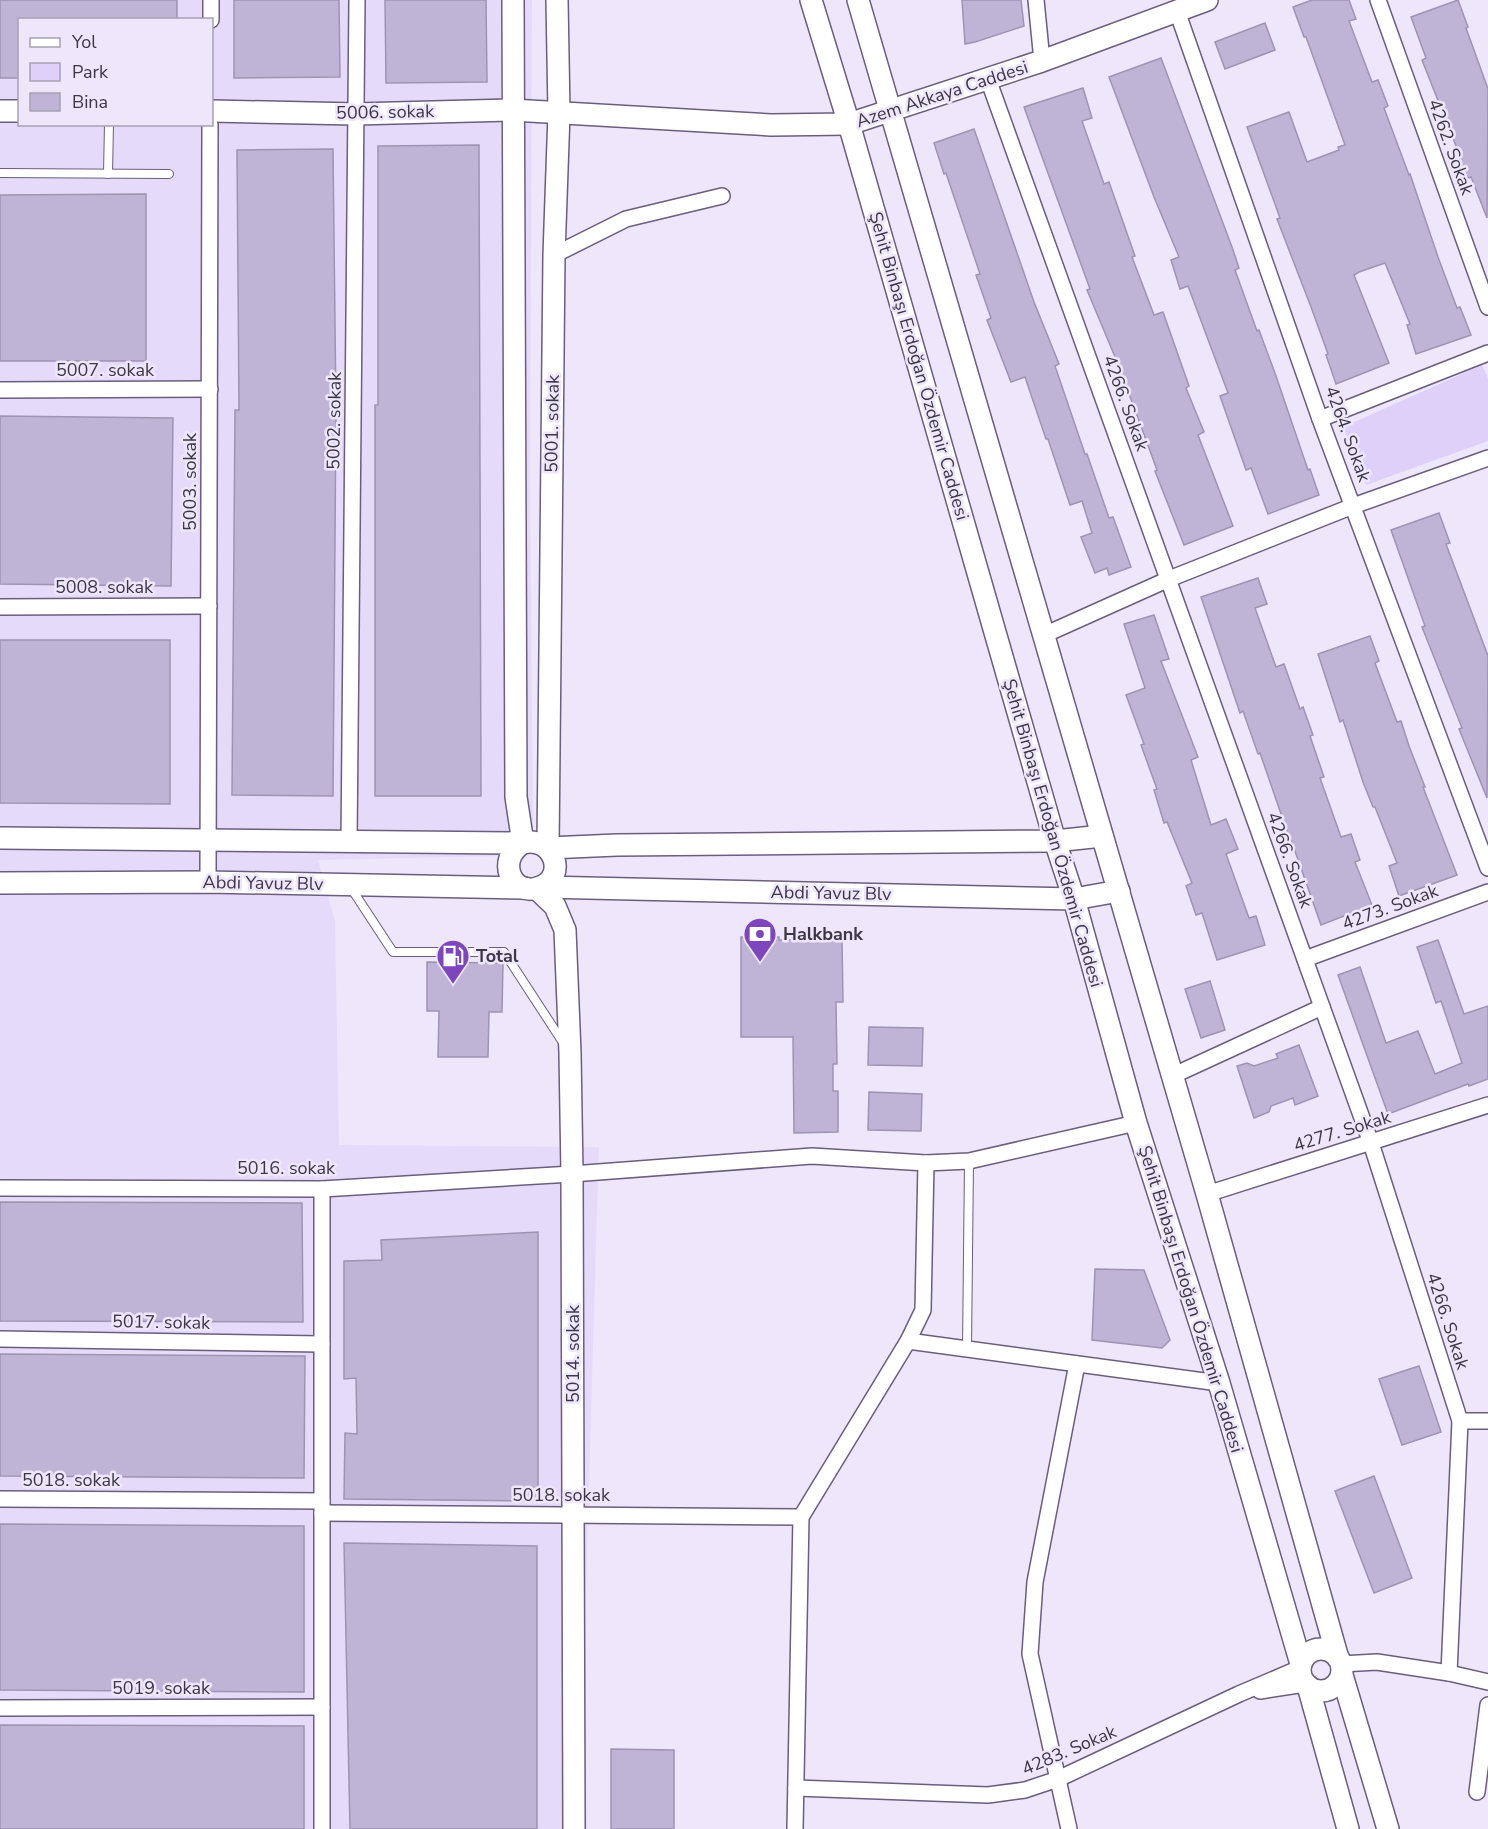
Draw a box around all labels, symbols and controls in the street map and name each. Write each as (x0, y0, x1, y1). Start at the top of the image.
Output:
legend (18, 18, 213, 126)
text: Yol (71, 30, 97, 54)
street label: Azem Akkaya Caddesi (853, 55, 1031, 133)
text: Park (72, 60, 109, 84)
text: Bina (72, 90, 108, 114)
street label: 4262. Sokak (1423, 96, 1480, 199)
street label: 5006. sokak (336, 99, 435, 125)
street label: Şehit Binbaşı Erdoğan Özdemir Caddesi (863, 209, 975, 523)
street label: 4266. Sokak (1098, 352, 1155, 455)
street label: 5007. sokak (56, 358, 155, 382)
street label: 5002. sokak (321, 371, 347, 470)
street label: 5001. sokak (539, 374, 565, 473)
street label: 4264. Sokak (1320, 383, 1377, 486)
street label: 5003. sokak (178, 432, 202, 531)
street label: 5008. sokak (55, 575, 154, 599)
street label: Şehit Binbaşı Erdoğan Özdemir Caddesi (997, 676, 1109, 990)
street label: 4266. Sokak (1262, 809, 1319, 912)
street label: Abdi Yavuz Blv (202, 870, 324, 896)
street label: 4273. Sokak (1339, 878, 1442, 935)
street label: Abdi Yavuz Blv (770, 880, 892, 906)
bank icon: Halkbank (742, 916, 778, 963)
place label: Halkbank (783, 922, 863, 946)
fuel station icon: Total (435, 938, 471, 985)
place label: Total (476, 944, 519, 968)
street label: 4277. Sokak (1290, 1105, 1394, 1157)
street label: Şehit Binbaşı Erdoğan Özdemir Caddesi (1133, 1143, 1249, 1455)
street label: 5016. sokak (237, 1156, 336, 1180)
street label: 4266. Sokak (1421, 1270, 1475, 1373)
street label: 5014. sokak (561, 1304, 585, 1403)
street label: 5017. sokak (112, 1309, 211, 1335)
street label: 5018. sokak (22, 1468, 121, 1492)
street label: 5018. sokak (512, 1483, 611, 1507)
street label: 5019. sokak (112, 1676, 211, 1700)
street label: 4283. Sokak (1018, 1719, 1121, 1781)

